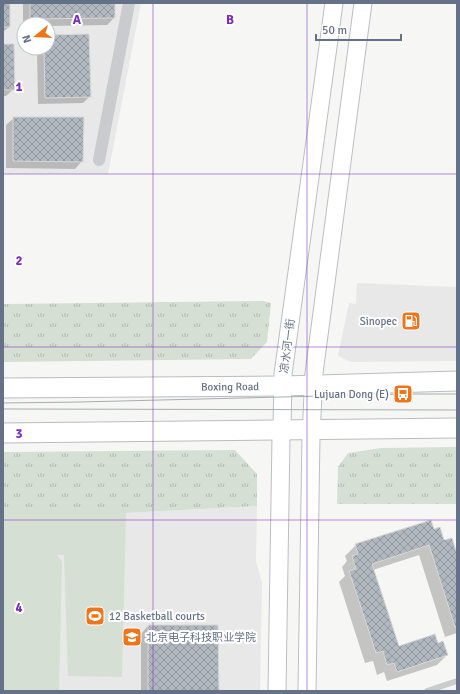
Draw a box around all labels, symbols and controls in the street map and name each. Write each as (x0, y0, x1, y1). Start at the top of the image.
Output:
text: A (73, 12, 82, 28)
text: B (226, 12, 234, 28)
north arrow (16, 16, 56, 56)
scale bar (316, 16, 401, 42)
text: 50 m (322, 23, 347, 38)
text: N (20, 33, 34, 45)
text: 1 (15, 79, 23, 95)
text: 2 (15, 253, 23, 269)
fuel station icon: Sinopec (400, 310, 422, 332)
place label: Sinopec (360, 315, 397, 328)
street label: 凉水河一街 (278, 318, 297, 374)
street label: Boxing Road (201, 380, 259, 394)
bus stop icon: Lujuan Dong (E) (392, 383, 414, 405)
place label: Lujuan Dong (E) (314, 388, 389, 401)
text: 3 (15, 426, 23, 442)
text: 4 (15, 600, 23, 616)
sports icon: 12 Basketball courts (84, 605, 106, 627)
place label: 12 Basketball courts (109, 610, 205, 623)
school or university icon: 北京电子科技职业学院 (121, 626, 143, 648)
place label: 北京电子科技职业学院 (146, 631, 256, 644)

